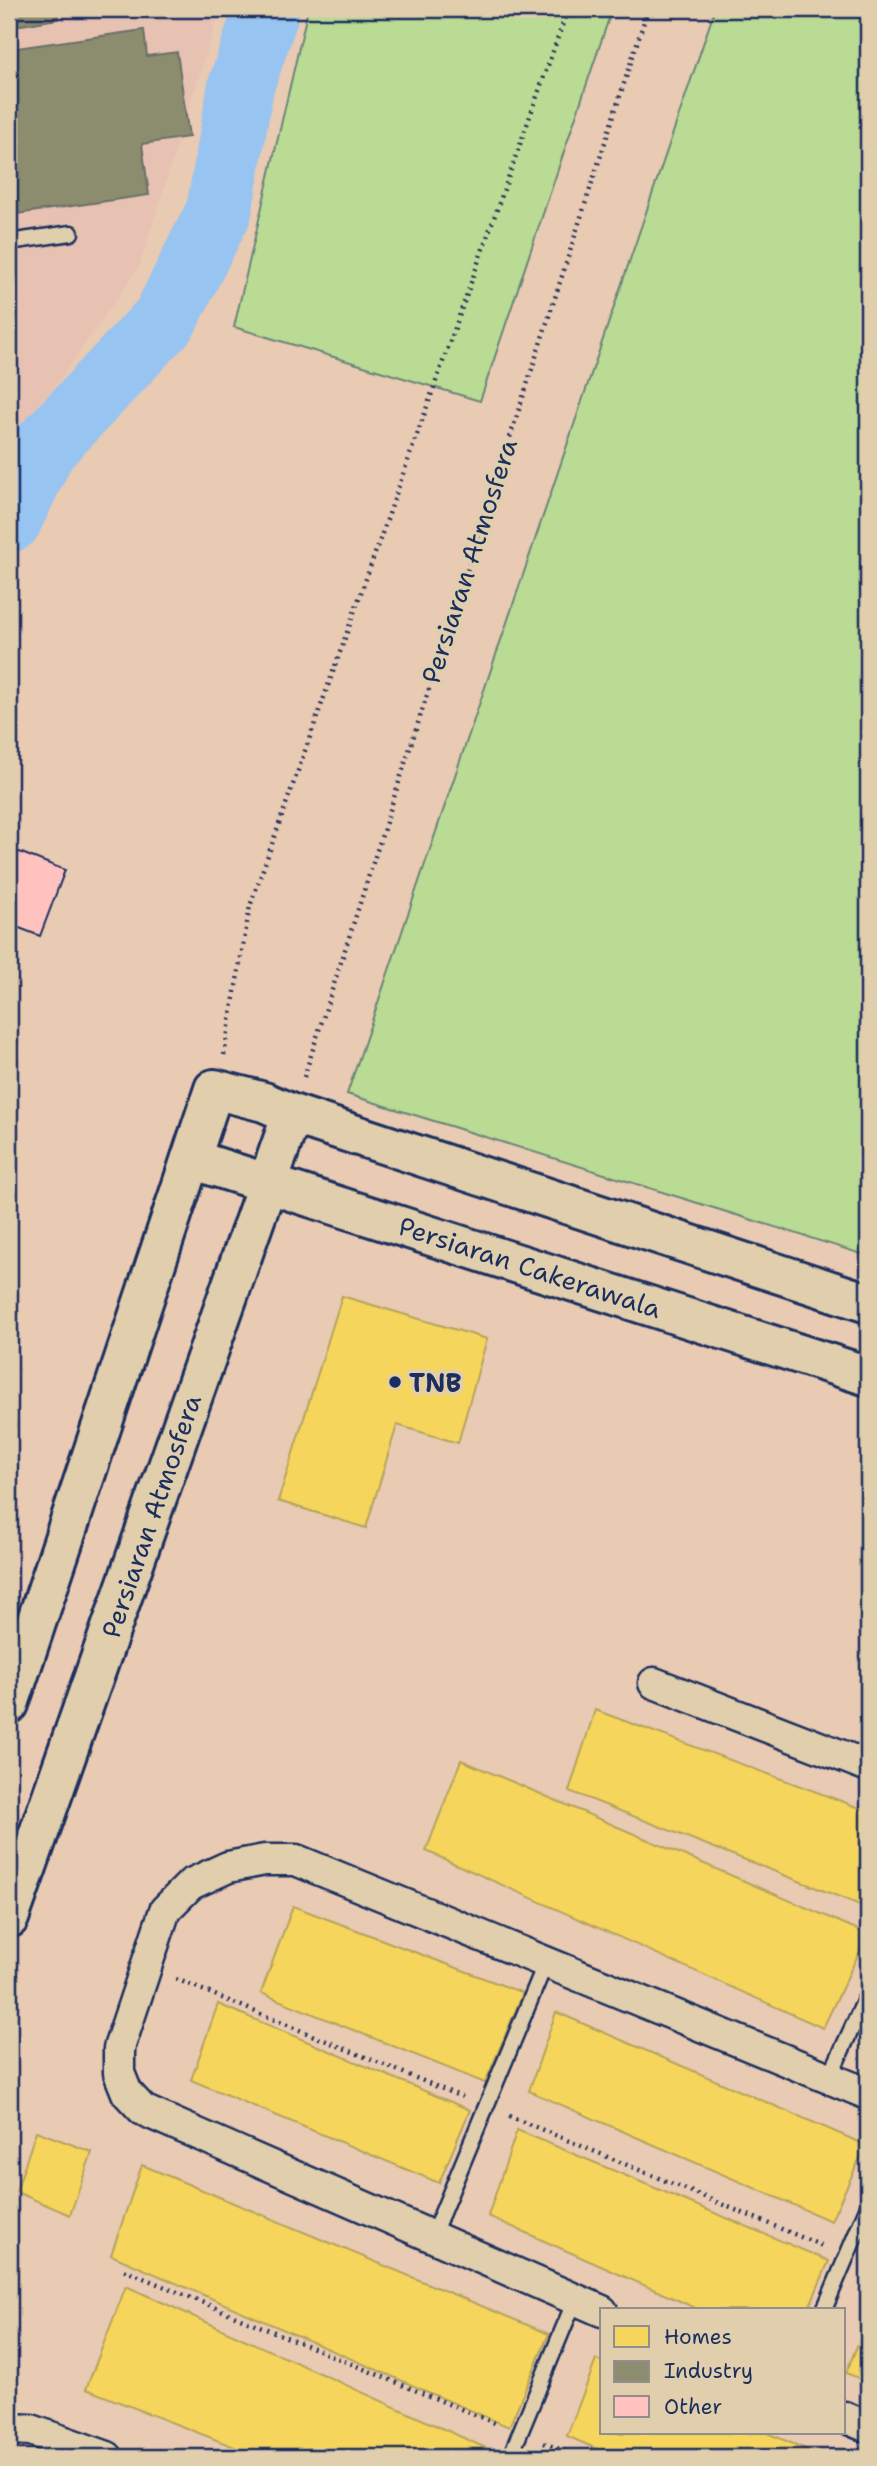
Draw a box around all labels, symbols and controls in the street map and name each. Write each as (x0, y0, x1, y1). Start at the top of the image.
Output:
street label: Persiaran Atmosfera (413, 434, 525, 688)
street label: Persiaran Cakerawala (394, 1208, 666, 1326)
place label: TNB (409, 1365, 462, 1400)
marker: TNB (387, 1374, 403, 1390)
street label: Persiaran Atmosfera (93, 1390, 209, 1642)
legend (600, 2308, 846, 2434)
text: Homes (664, 2323, 732, 2351)
text: Industry (664, 2357, 753, 2385)
text: Other (664, 2393, 722, 2421)

